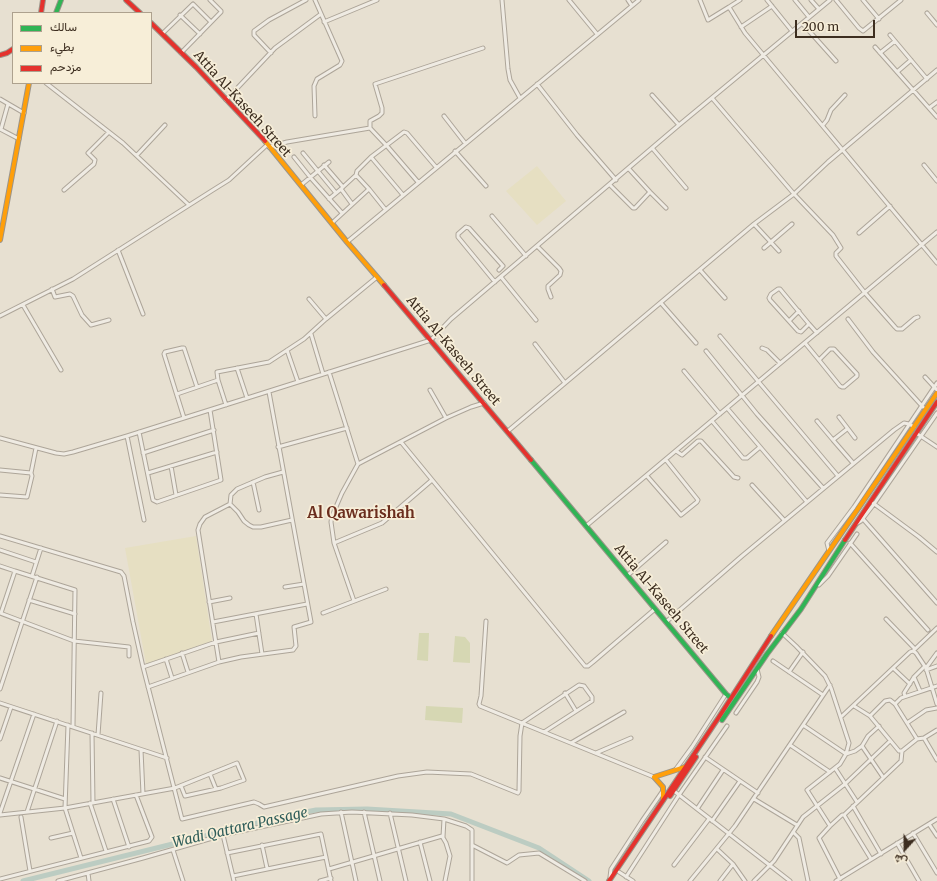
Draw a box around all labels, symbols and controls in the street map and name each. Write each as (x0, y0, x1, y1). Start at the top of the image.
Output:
legend (12, 12, 152, 84)
scale bar (797, 12, 877, 38)
text: سالك (50, 19, 77, 34)
text: 200 m (802, 19, 839, 34)
text: بطيء (50, 39, 74, 54)
street label: Attia Al-Kaseeh Street (190, 48, 294, 160)
text: مزدحم (50, 59, 81, 74)
street label: Attia Al-Kaseeh Street (403, 293, 503, 409)
district label: Al Qawarishah (307, 505, 415, 523)
street label: Attia Al-Kaseeh Street (611, 541, 711, 657)
water label: Wadi Qattara Passage (171, 804, 309, 852)
north arrow (885, 829, 925, 869)
text: ش (892, 851, 909, 869)

